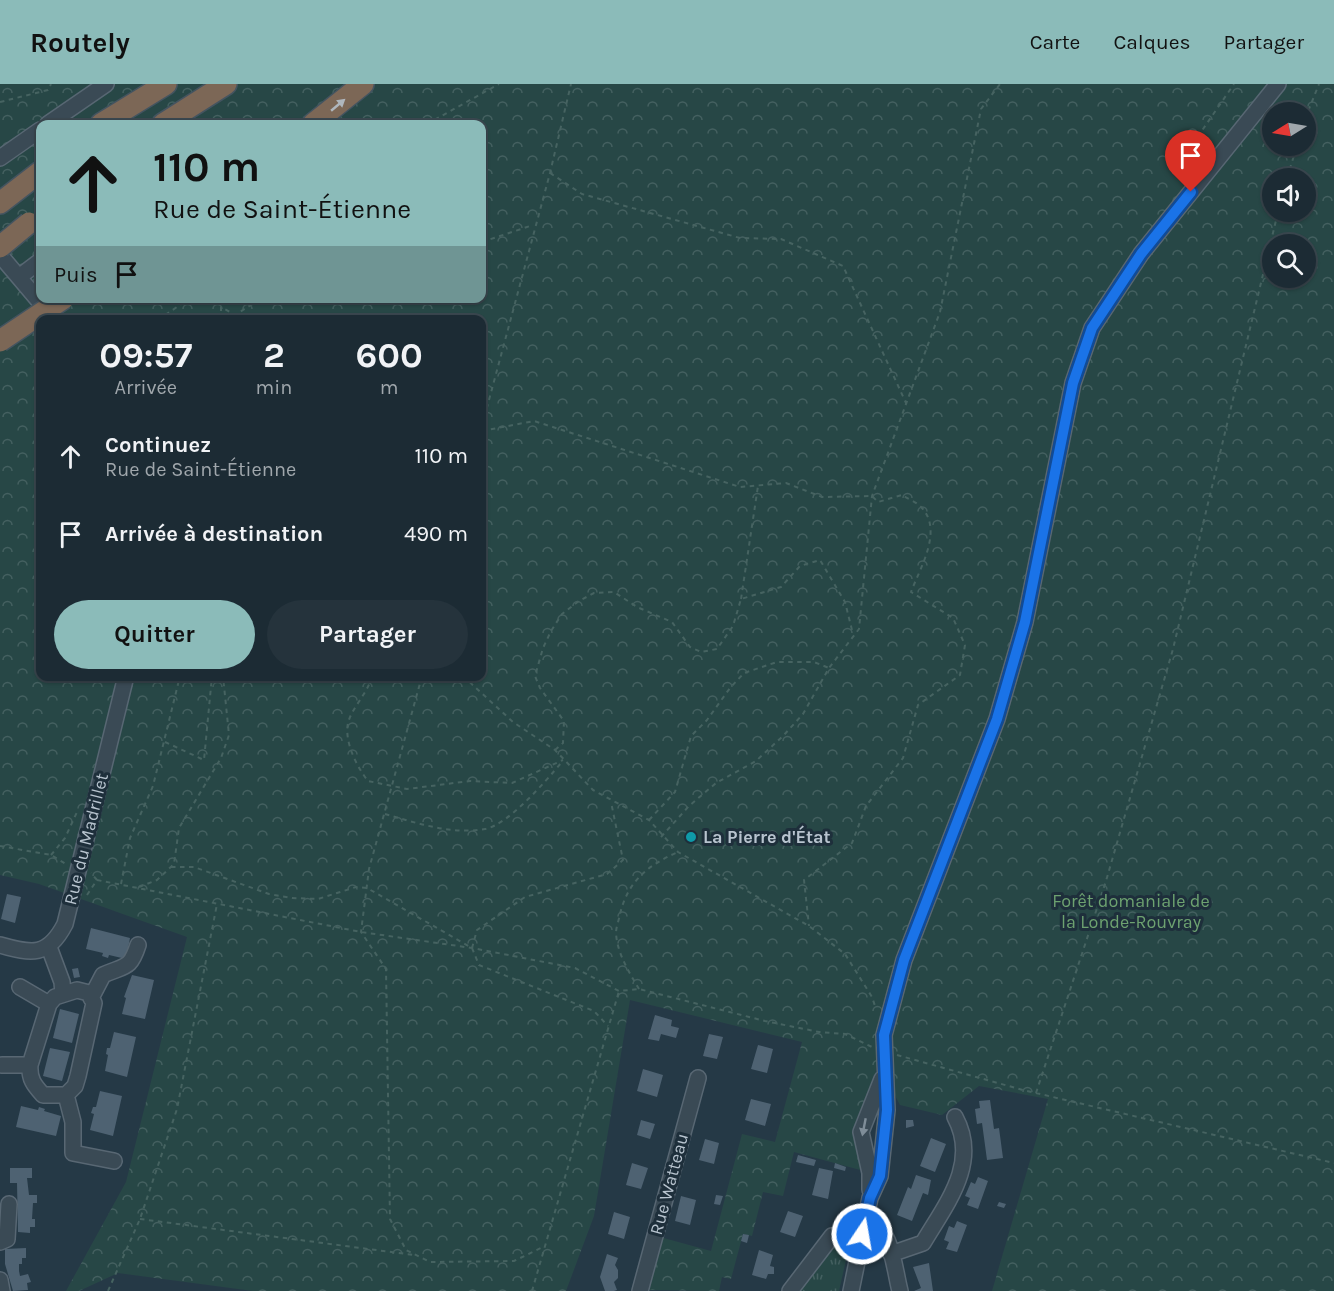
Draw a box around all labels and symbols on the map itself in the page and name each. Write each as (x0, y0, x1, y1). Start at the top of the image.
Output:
one-way arrow (330, 98, 346, 111)
north arrow (1262, 102, 1316, 156)
pin (1165, 130, 1216, 192)
street label: Rue du Madrillet (59, 771, 113, 907)
place label: La Pierre d'État (703, 825, 831, 848)
marker: La Pierre d'État (684, 830, 698, 844)
park label: Forêt domaniale de la Londe-Rouvray (1052, 890, 1210, 933)
one-way arrow (859, 1118, 868, 1137)
street label: Rue Watteau (645, 1131, 693, 1237)
position arrow (830, 1202, 894, 1266)

